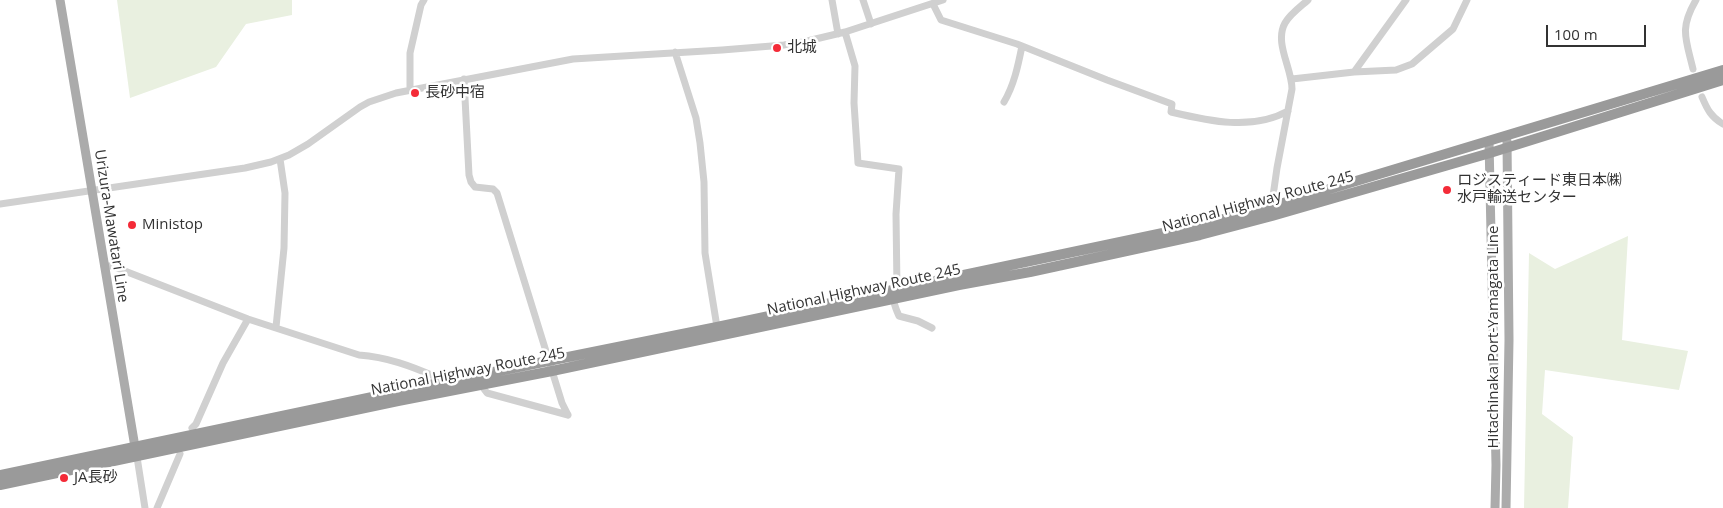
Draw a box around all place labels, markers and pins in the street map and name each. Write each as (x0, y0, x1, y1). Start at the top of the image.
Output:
place label: 北城 (787, 39, 817, 57)
marker: 北城 (771, 42, 783, 54)
place label: 長砂中宿 (425, 84, 485, 102)
marker: 長砂中宿 (409, 87, 421, 99)
place label: ロジスティード東日本㈱ 水戸輸送センター (1457, 172, 1622, 207)
marker: ロジスティード東日本㈱ 水戸輸送センター (1441, 184, 1453, 196)
place label: Ministop (142, 216, 203, 234)
marker: Ministop (126, 219, 138, 231)
place label: JA長砂 (74, 469, 118, 487)
marker: JA長砂 (58, 472, 70, 484)

